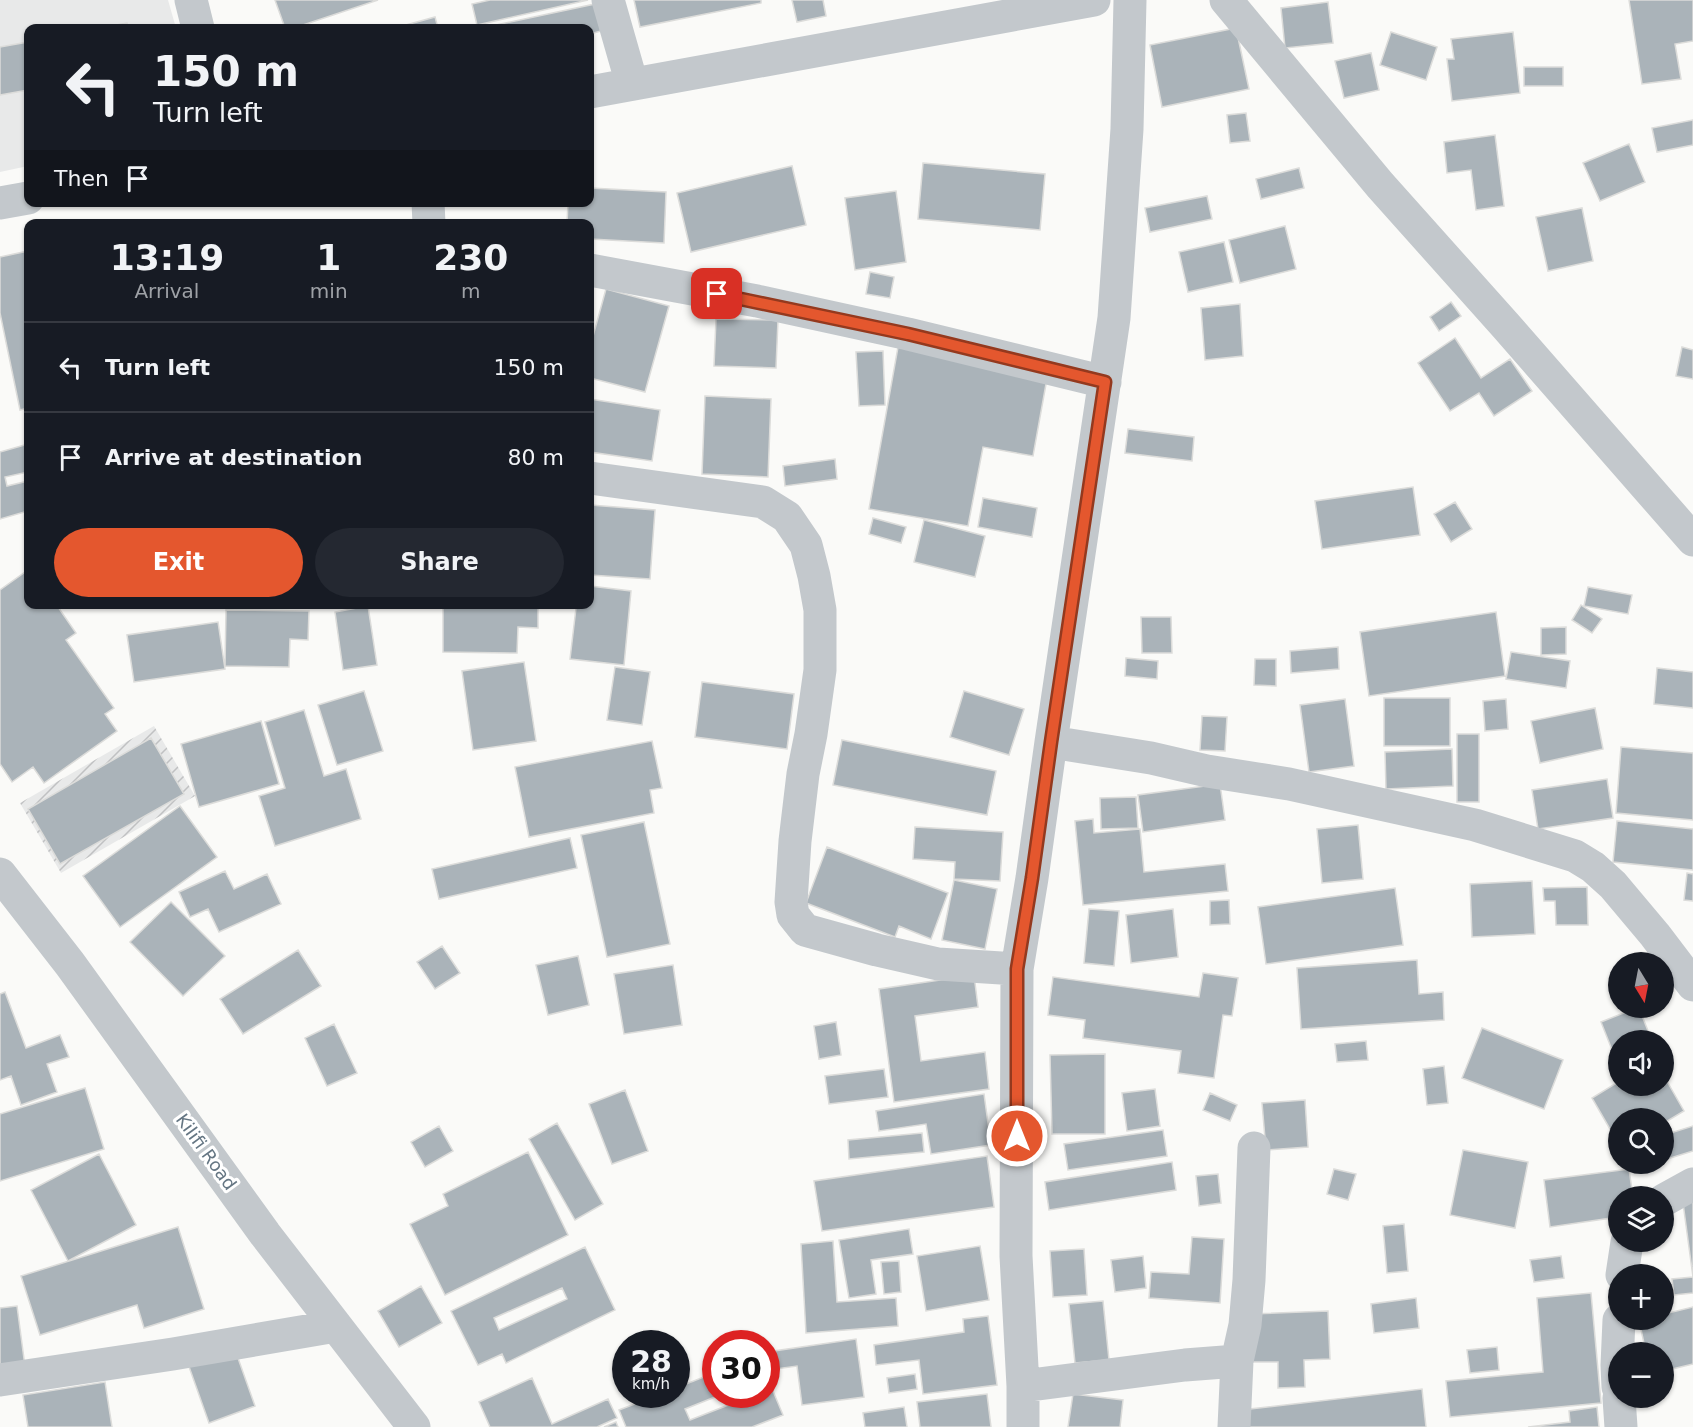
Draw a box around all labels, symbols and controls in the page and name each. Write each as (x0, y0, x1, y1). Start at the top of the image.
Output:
text: 150 m (153, 47, 299, 96)
icon: left (54, 48, 132, 126)
text: Turn left (153, 97, 263, 128)
icon: arrive (121, 162, 154, 195)
text: Then (54, 166, 109, 191)
text: 13:19 (110, 237, 224, 278)
text: 1 (316, 237, 341, 278)
text: 230 (433, 237, 508, 278)
pin (691, 268, 742, 319)
icon: arrive (700, 277, 733, 310)
text: Arrival (134, 279, 199, 303)
text: min (310, 279, 348, 303)
text: m (461, 279, 481, 303)
icon: left (54, 351, 87, 384)
text: Turn left (105, 355, 210, 380)
text: 150 m (494, 355, 564, 380)
icon: arrive (54, 441, 87, 474)
text: Arrive at destination (105, 445, 362, 470)
text: 80 m (508, 445, 564, 470)
button: Exit (54, 528, 303, 597)
button: Share (315, 528, 564, 597)
north arrow (1608, 952, 1674, 1018)
map controls (1608, 952, 1674, 1408)
button: sound (1608, 1030, 1674, 1096)
position arrow (985, 1104, 1049, 1168)
button: search (1608, 1108, 1674, 1174)
street label: Kilifi Road (172, 1110, 241, 1194)
button: layers (1608, 1186, 1674, 1252)
button: + (1608, 1264, 1674, 1330)
speed limit sign: 30 (702, 1330, 780, 1408)
button: − (1608, 1342, 1674, 1408)
text: 28 (630, 1344, 672, 1379)
text: km/h (632, 1375, 670, 1393)

